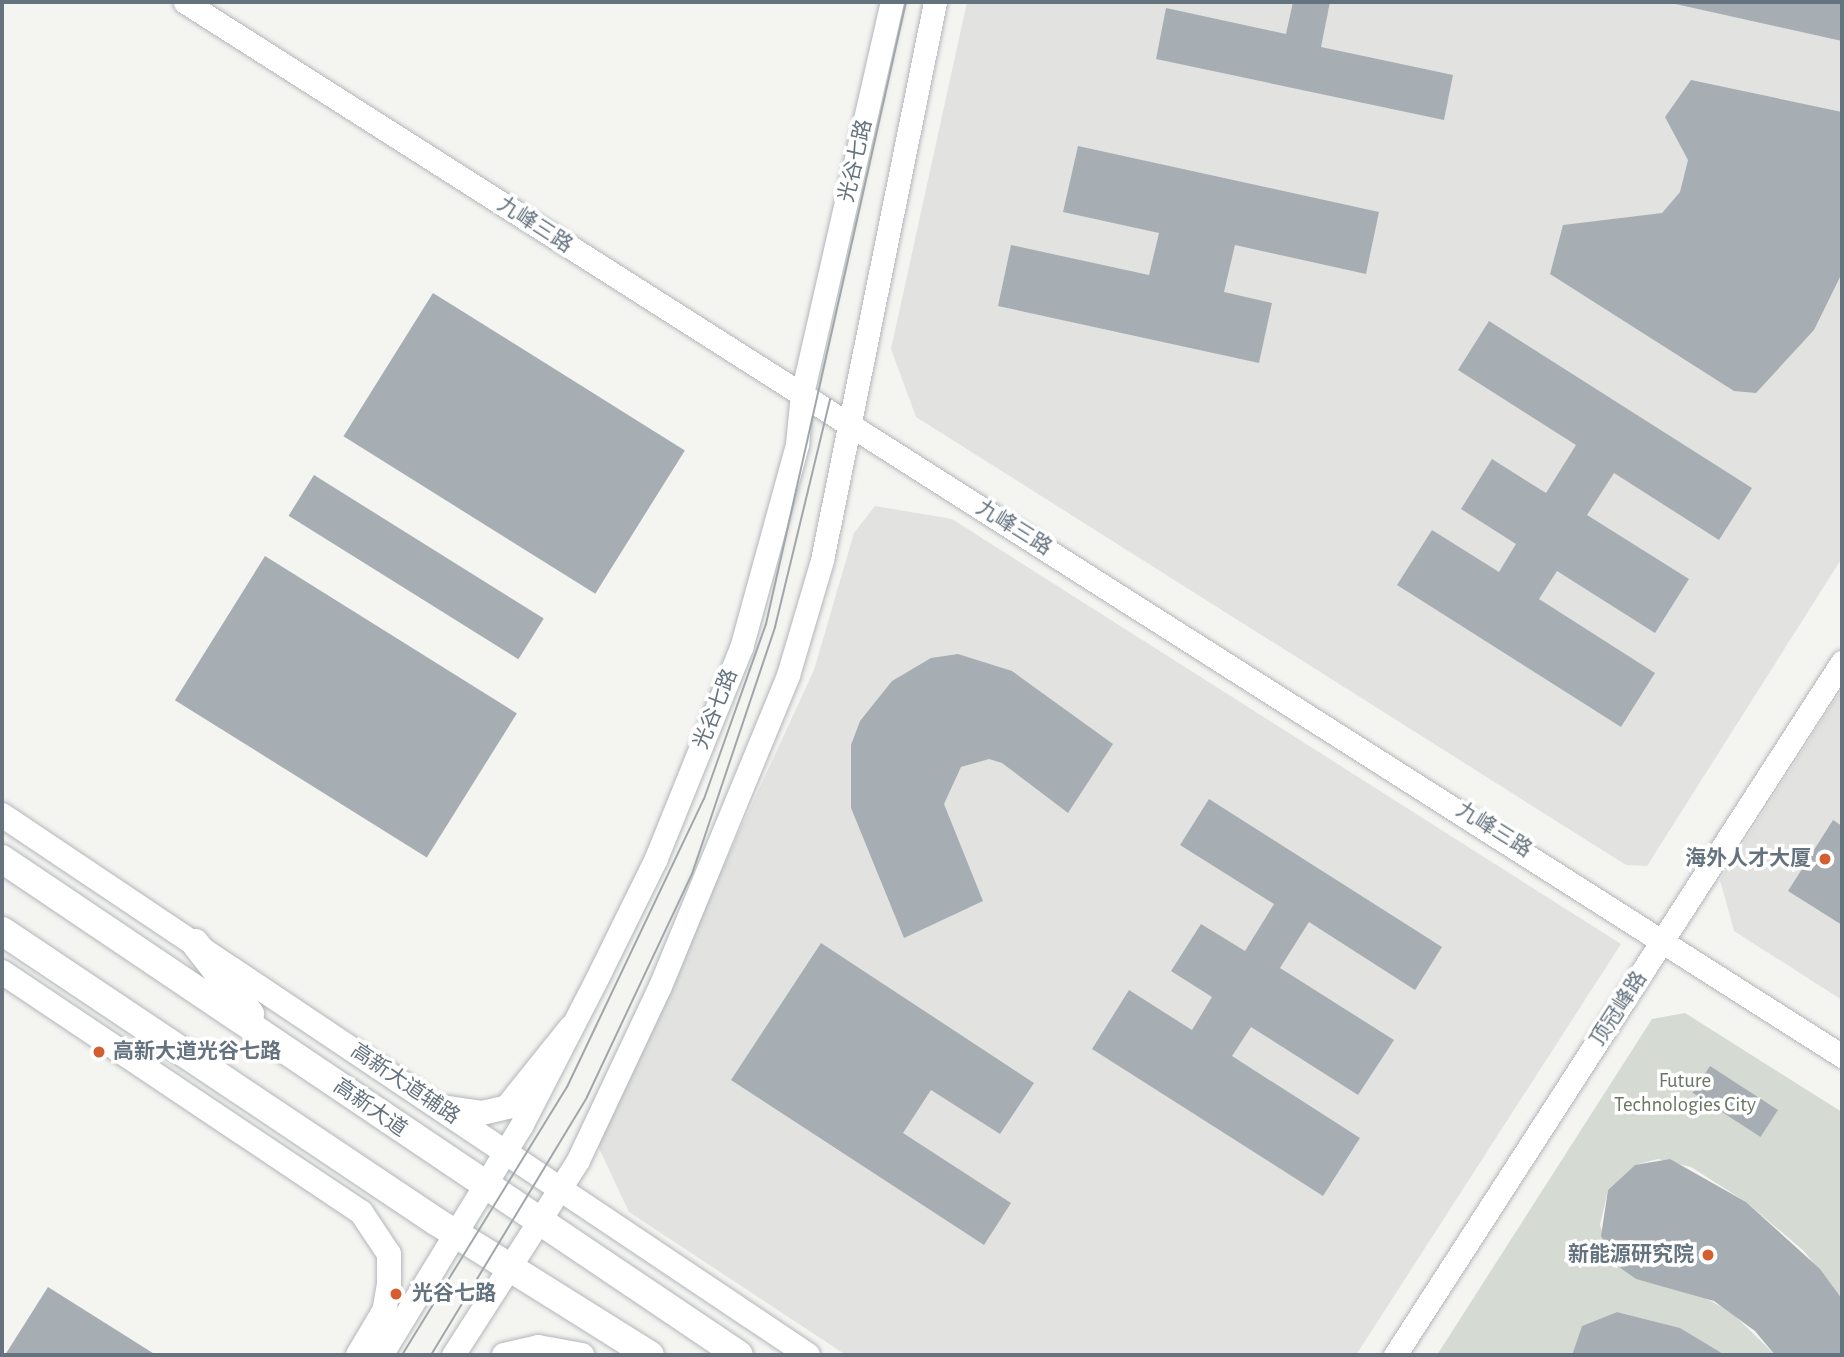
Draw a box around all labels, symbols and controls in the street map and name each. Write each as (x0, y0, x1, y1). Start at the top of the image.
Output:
street label: 光谷七路 (834, 117, 878, 205)
street label: 九峰三路 (493, 192, 577, 258)
street label: 九峰三路 (972, 495, 1056, 561)
street label: 光谷七路 (689, 665, 743, 753)
street label: 九峰三路 (1452, 797, 1536, 863)
place label: 海外人才大厦 (1685, 846, 1811, 872)
marker: 海外人才大厦 (1817, 851, 1833, 867)
street label: 顶冠峰路 (1586, 967, 1652, 1051)
street label: 高新大道辅路 (346, 1038, 464, 1130)
place label: 高新大道光谷七路 (113, 1039, 281, 1065)
marker: 高新大道光谷七路 (91, 1044, 107, 1060)
park label: Future Technologies City (1614, 1068, 1756, 1118)
street label: 高新大道 (328, 1074, 412, 1142)
place label: 新能源研究院 (1568, 1242, 1694, 1268)
marker: 新能源研究院 (1700, 1247, 1716, 1263)
place label: 光谷七路 (412, 1281, 496, 1307)
marker: 光谷七路 (386, 1284, 406, 1304)

